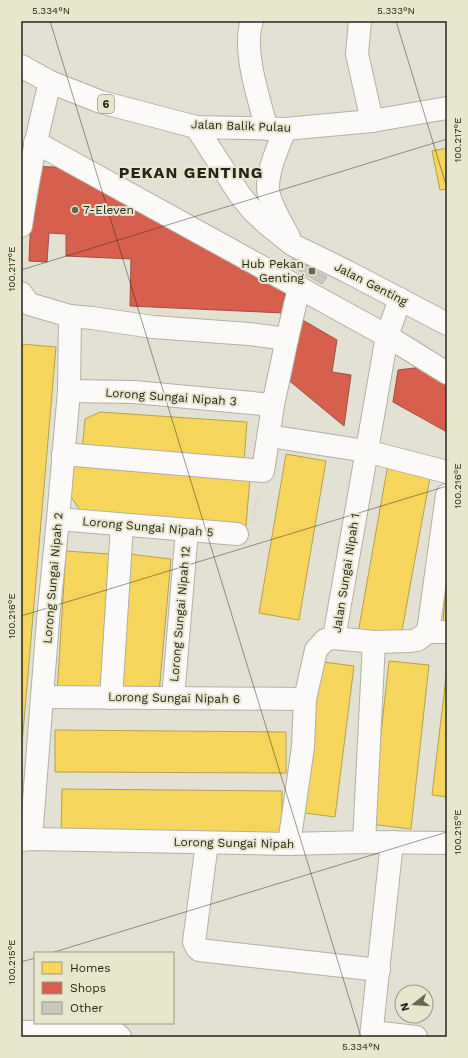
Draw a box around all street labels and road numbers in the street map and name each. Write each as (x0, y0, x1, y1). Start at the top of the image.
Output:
road number: 6 (98, 95, 114, 113)
street label: Jalan Balik Pulau (191, 117, 291, 135)
street label: Jalan Genting (332, 260, 411, 309)
street label: Lorong Sungai Nipah 3 (105, 385, 237, 409)
street label: Lorong Sungai Nipah 2 (40, 512, 66, 644)
street label: Jalan Sungai Nipah 1 (330, 512, 362, 634)
street label: Lorong Sungai Nipah 5 (82, 514, 214, 540)
street label: Lorong Sungai Nipah 12 (167, 546, 193, 682)
street label: Lorong Sungai Nipah 6 (108, 690, 240, 706)
street label: Lorong Sungai Nipah (174, 835, 294, 851)

